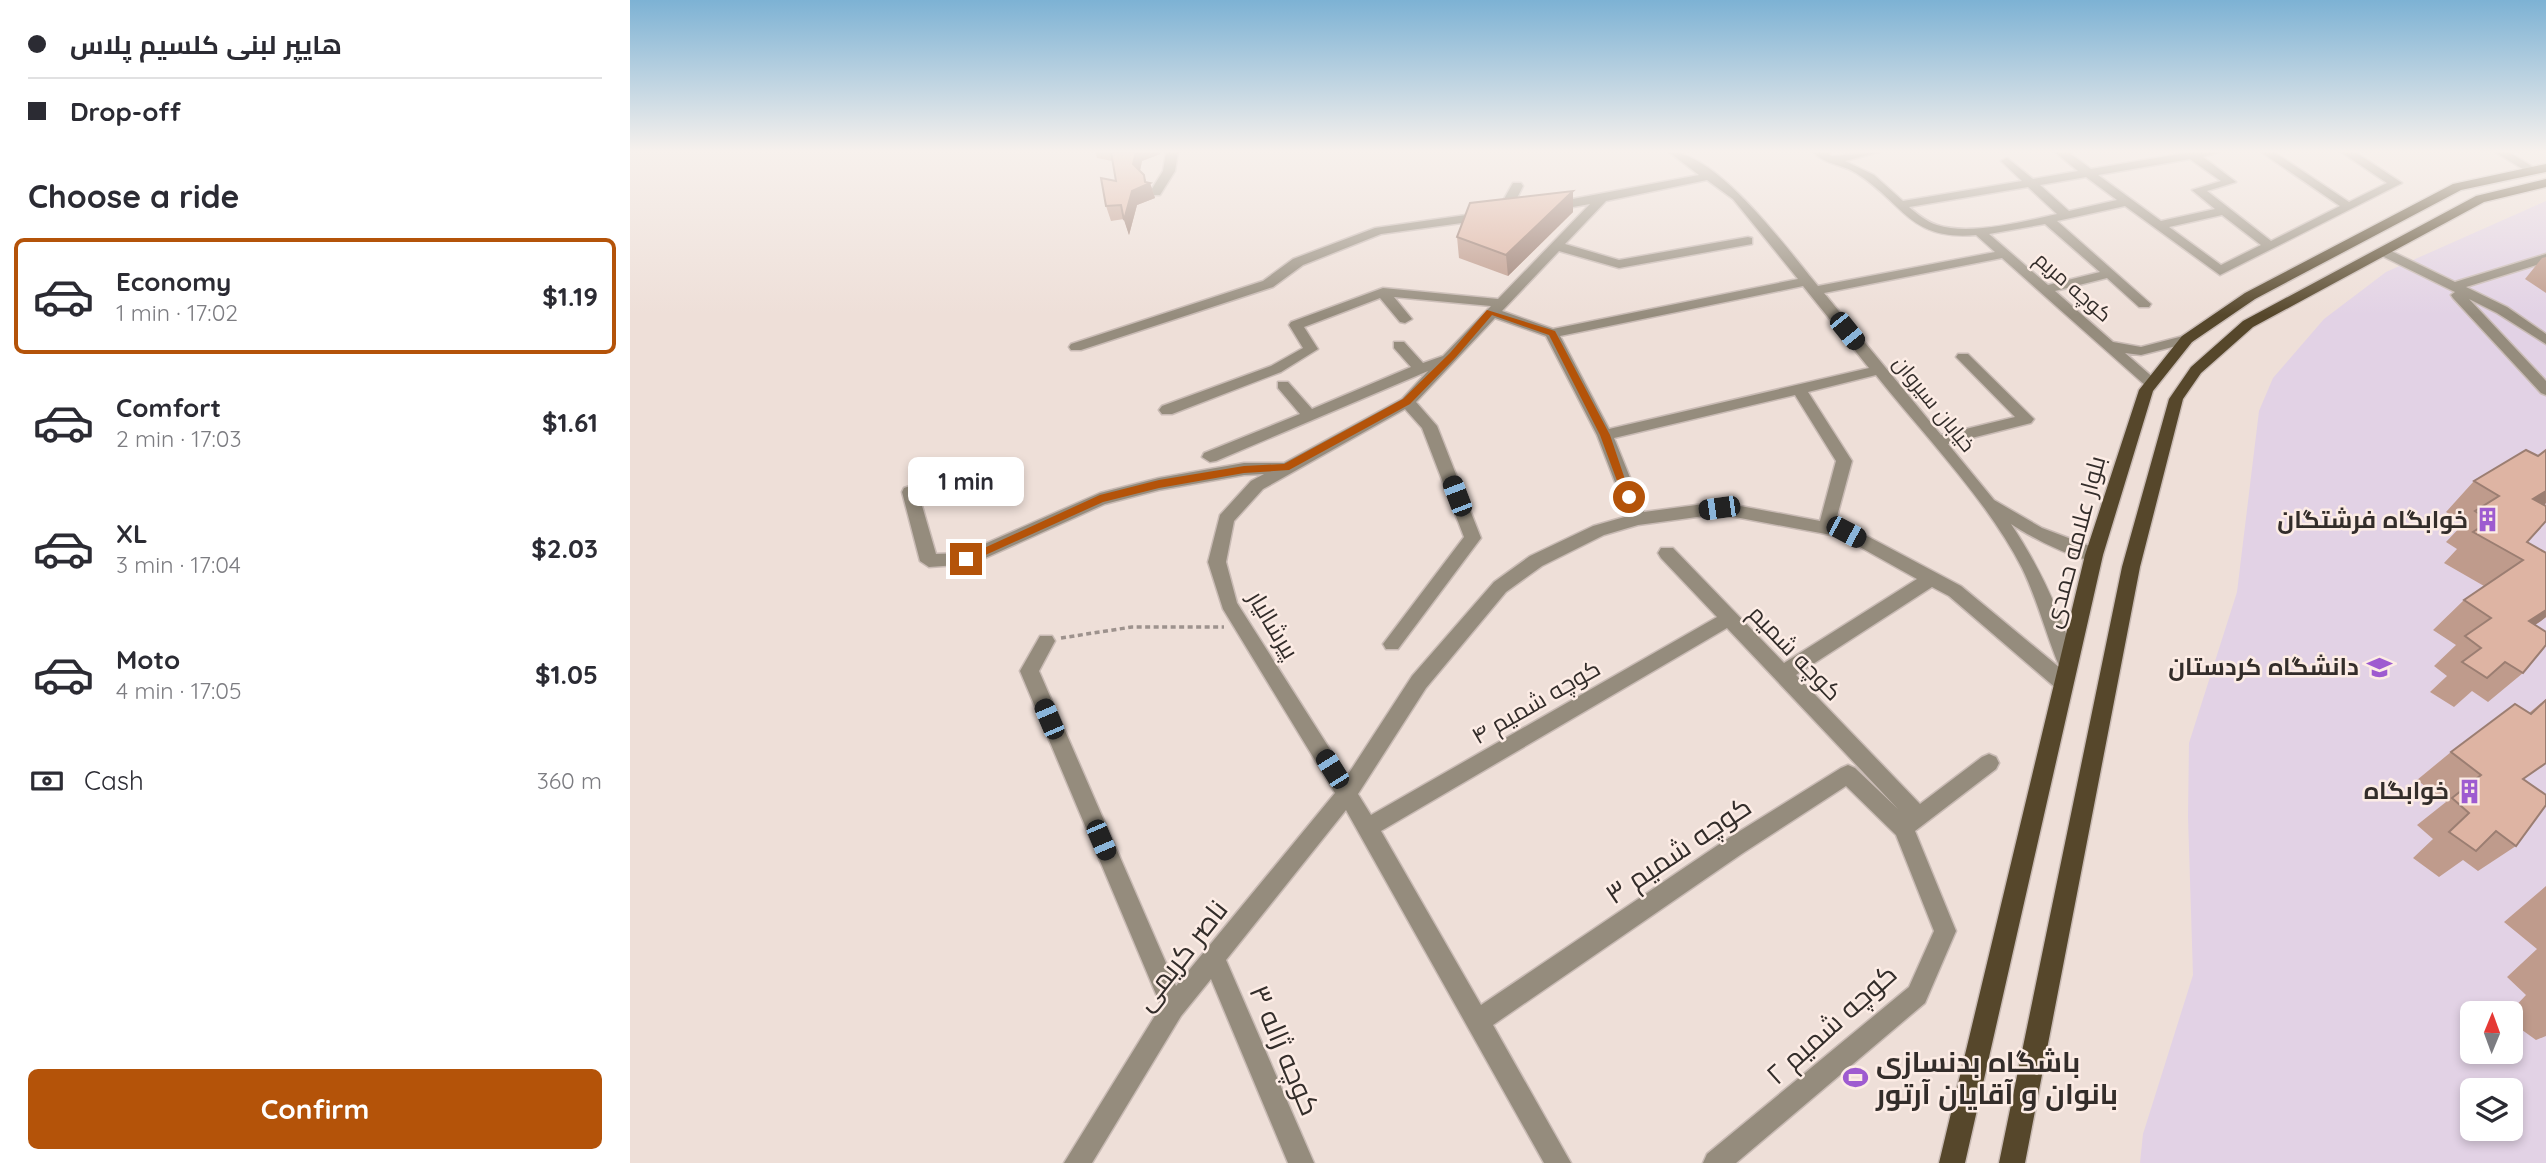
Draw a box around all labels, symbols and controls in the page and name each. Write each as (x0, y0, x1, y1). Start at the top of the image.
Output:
text: هایپر لبنی کلسیم پلاس (70, 28, 342, 61)
text: Drop-off (70, 95, 181, 128)
text: Choose a ride (28, 176, 240, 216)
street label: کوچه مریم (2028, 246, 2118, 328)
icon: car (32, 265, 95, 328)
text: Economy (116, 265, 231, 298)
text: $1.19 (542, 280, 598, 313)
text: 1 min · 17:02 (116, 298, 238, 327)
car (1826, 308, 1869, 354)
street label: خیابان سیروان (1887, 350, 1982, 457)
icon: car (32, 391, 95, 454)
text: Comfort (116, 391, 221, 424)
text: $1.61 (542, 406, 598, 439)
text: 2 min · 17:03 (116, 424, 242, 453)
street label: بلوار علامه حمدی (2037, 452, 2111, 631)
callout: 1 min (908, 458, 1024, 506)
text: 1 min (938, 467, 994, 496)
car (1440, 473, 1475, 519)
route start (1613, 481, 1645, 513)
car (1697, 495, 1742, 521)
place label: خوابگاه فرشتگان (2277, 504, 2468, 534)
building icon: خوابگاه فرشتگان (2474, 506, 2502, 534)
car (1823, 513, 1870, 551)
icon: car (32, 517, 95, 580)
text: XL (116, 517, 148, 550)
text: $2.03 (531, 532, 598, 565)
route end (950, 543, 982, 575)
text: 3 min · 17:04 (116, 550, 241, 579)
street label: پیرشالیار (1239, 583, 1306, 666)
street label: کوچه شمیم (1741, 598, 1849, 708)
icon: car (32, 643, 95, 706)
text: Moto (116, 643, 180, 676)
place label: دانشگاه کردستان (2168, 651, 2359, 681)
street label: کوچه شمیم ۴ (1466, 652, 1606, 752)
school or university icon: دانشگاه کردستان (2365, 653, 2393, 681)
text: $1.05 (535, 658, 598, 691)
text: 4 min · 17:05 (116, 676, 241, 705)
car (1032, 696, 1067, 742)
car (1312, 746, 1353, 792)
icon: cash (28, 762, 66, 800)
text: Cash (84, 764, 144, 797)
text: 360 m (537, 766, 602, 795)
place label: خوابگاه (2364, 775, 2449, 805)
building icon: خوابگاه (2455, 777, 2483, 805)
street label: کوچه شمیم ۳ (1598, 788, 1759, 914)
car (1084, 817, 1119, 863)
street label: ناصر کریمی (1127, 892, 1235, 1017)
street label: کوچه شمیم ۲ (1758, 956, 1905, 1094)
street label: کوچه ژاله ۳ (1240, 979, 1329, 1121)
north arrow (2460, 1001, 2524, 1064)
map controls (2460, 1001, 2523, 1141)
place label: باشگاه بدنسازی بانوان و آقایان آرتور (1875, 1044, 2118, 1111)
sports icon: باشگاه بدنسازی بانوان و آقایان آرتور (1842, 1064, 1870, 1092)
button: Confirm (28, 1069, 602, 1149)
button: layers (2460, 1078, 2523, 1141)

